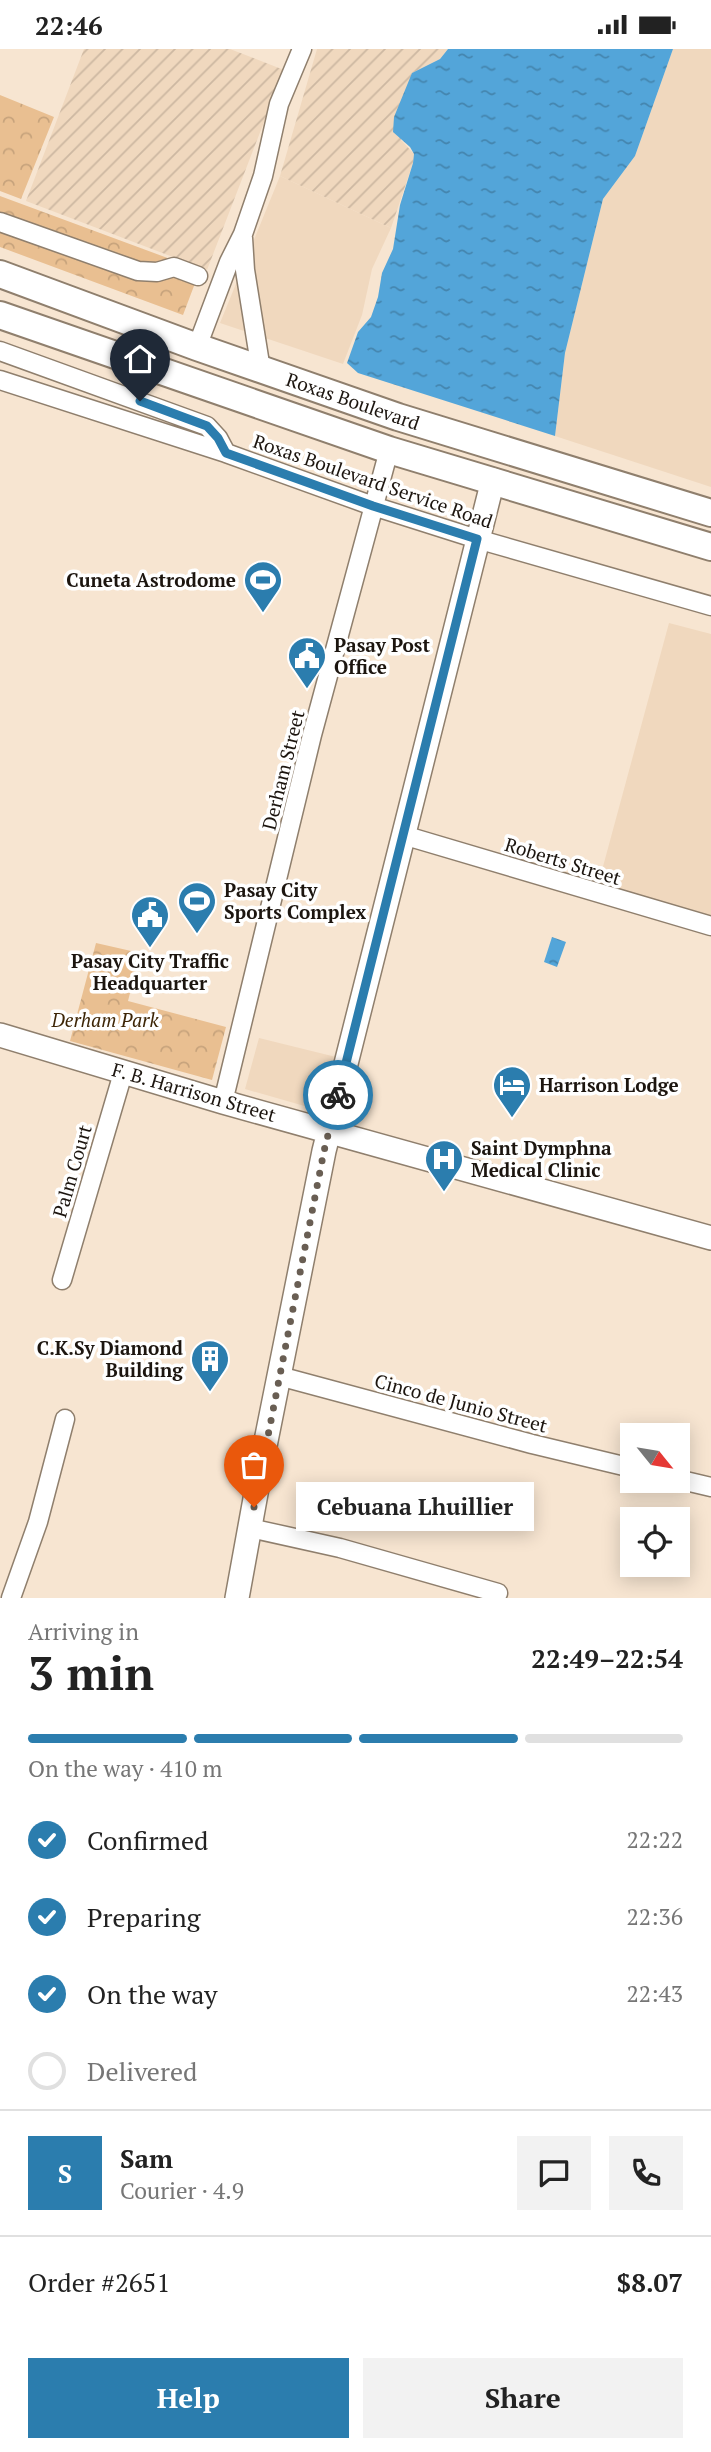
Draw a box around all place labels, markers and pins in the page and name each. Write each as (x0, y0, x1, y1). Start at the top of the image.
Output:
pin (110, 329, 170, 401)
sports icon: Cuneta Astrodome (242, 559, 284, 614)
place label: Cuneta Astrodome (66, 567, 236, 592)
place label: Pasay Post Office (334, 632, 430, 679)
public building icon: Pasay Post Office (286, 635, 328, 690)
place label: Pasay City Sports Complex (224, 877, 367, 924)
sports icon: Pasay City Sports Complex (176, 880, 218, 935)
public building icon: Pasay City Traffic Headquarter (129, 894, 171, 949)
place label: Pasay City Traffic Headquarter (71, 948, 229, 995)
hotel icon: Harrison Lodge (491, 1064, 533, 1119)
place label: Harrison Lodge (539, 1072, 679, 1097)
place label: Saint Dymphna Medical Clinic (471, 1135, 612, 1182)
hospital icon: Saint Dymphna Medical Clinic (423, 1138, 465, 1193)
place label: C.K.Sy Diamond Building (37, 1335, 184, 1382)
building icon: C.K.Sy Diamond Building (189, 1338, 231, 1393)
pin (224, 1435, 284, 1507)
callout: Cebuana Lhuillier (296, 1483, 534, 1531)

